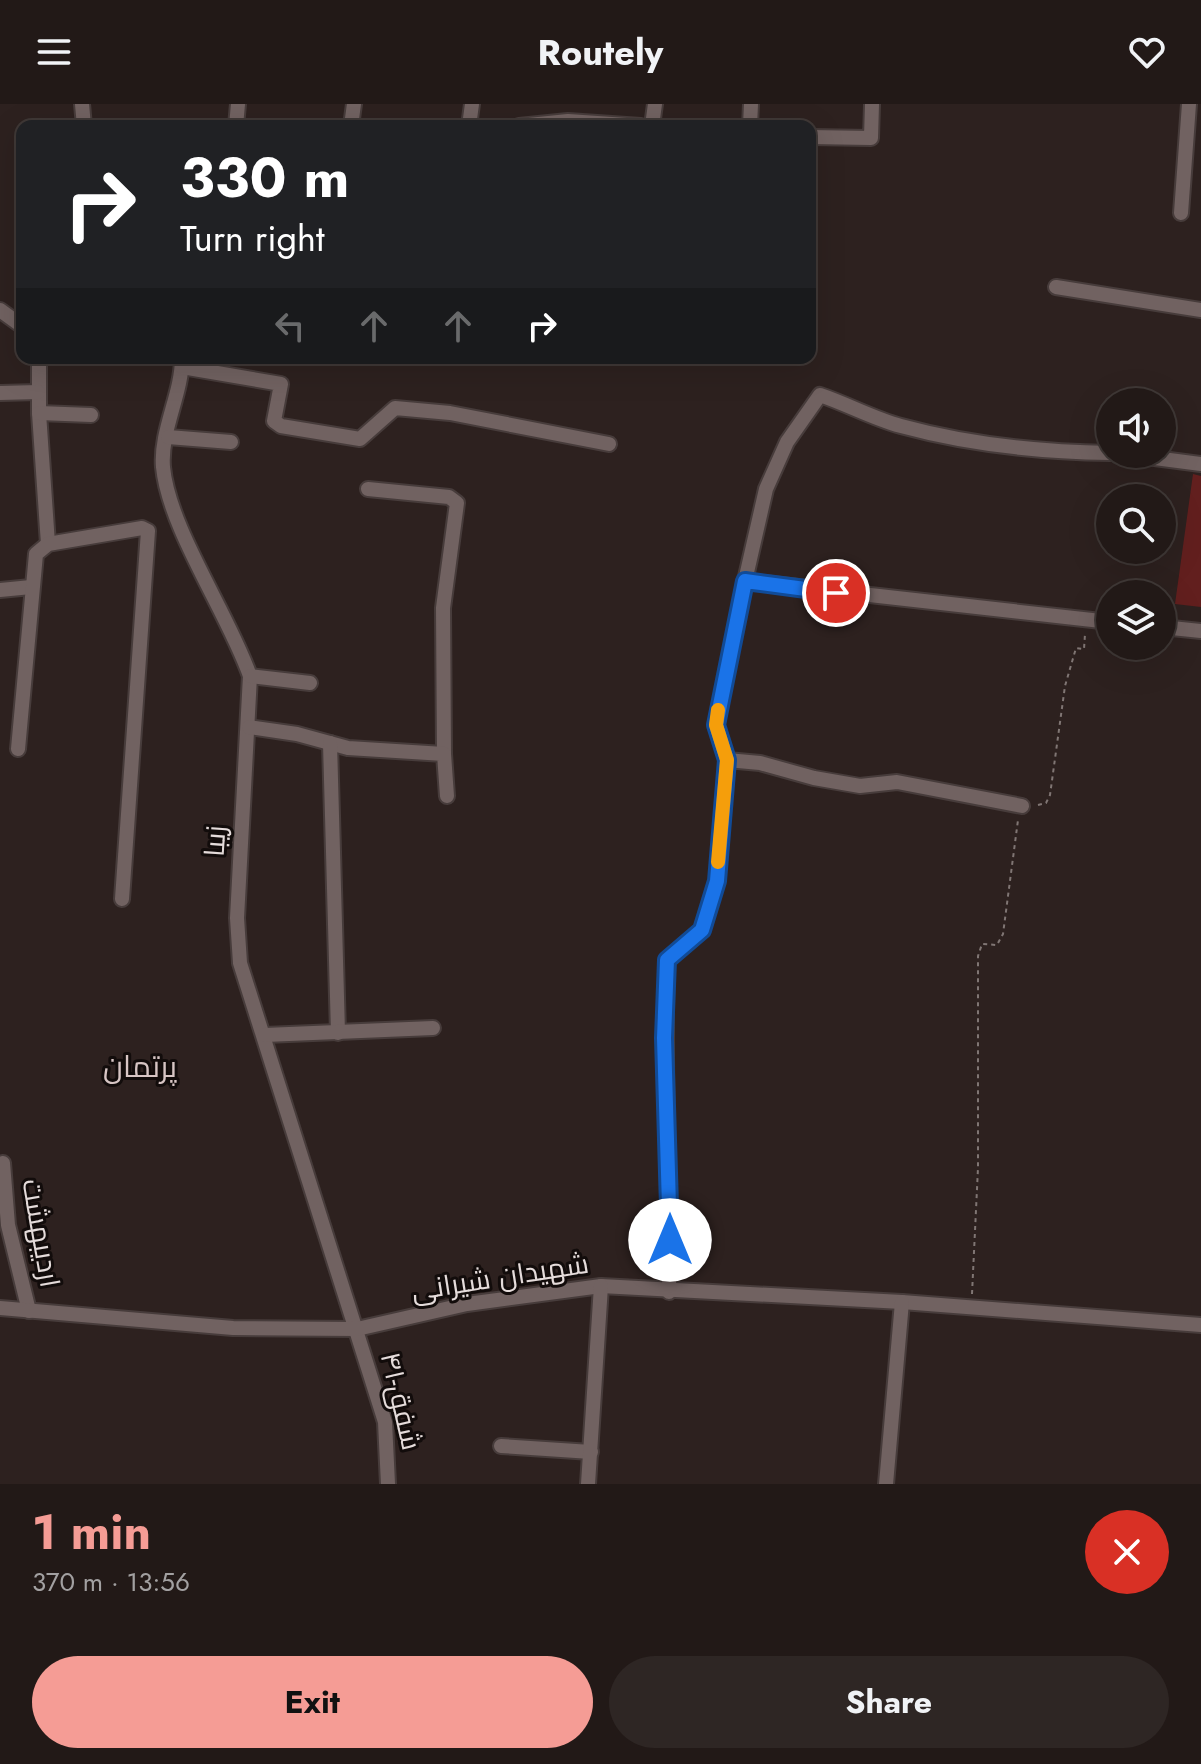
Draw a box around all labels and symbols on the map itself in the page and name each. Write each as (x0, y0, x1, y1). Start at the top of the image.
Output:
pin (802, 559, 870, 627)
street label: زیبا (193, 824, 237, 858)
district label: پرتمان (103, 1045, 177, 1088)
street label: اردیبهشت (11, 1175, 71, 1291)
position arrow (628, 1198, 712, 1282)
street label: شهیدان شیرانی (408, 1243, 592, 1311)
street label: شفق-۴۱ (370, 1348, 432, 1454)

